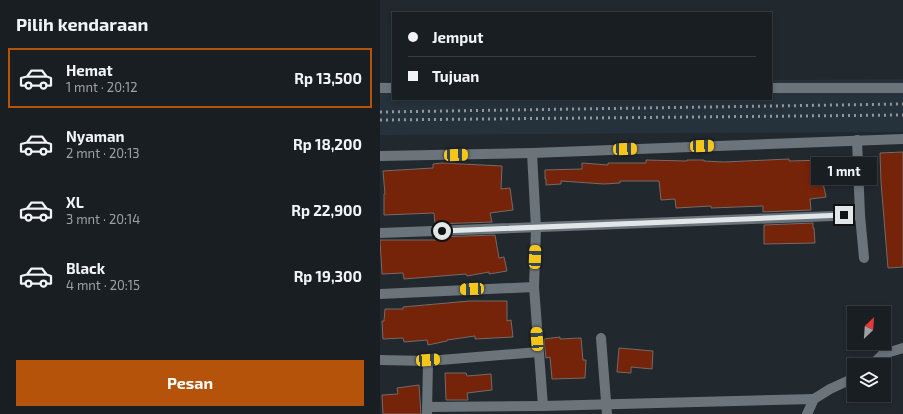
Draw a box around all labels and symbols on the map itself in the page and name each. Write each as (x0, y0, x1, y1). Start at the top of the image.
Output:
car (690, 140, 714, 152)
car (613, 143, 637, 155)
car (444, 149, 468, 161)
callout: 1 mnt (811, 157, 877, 185)
route end (835, 206, 853, 224)
route start (433, 222, 451, 240)
car (529, 245, 541, 269)
car (460, 282, 484, 296)
north arrow (847, 306, 891, 350)
car (530, 327, 544, 351)
car (416, 353, 440, 367)

